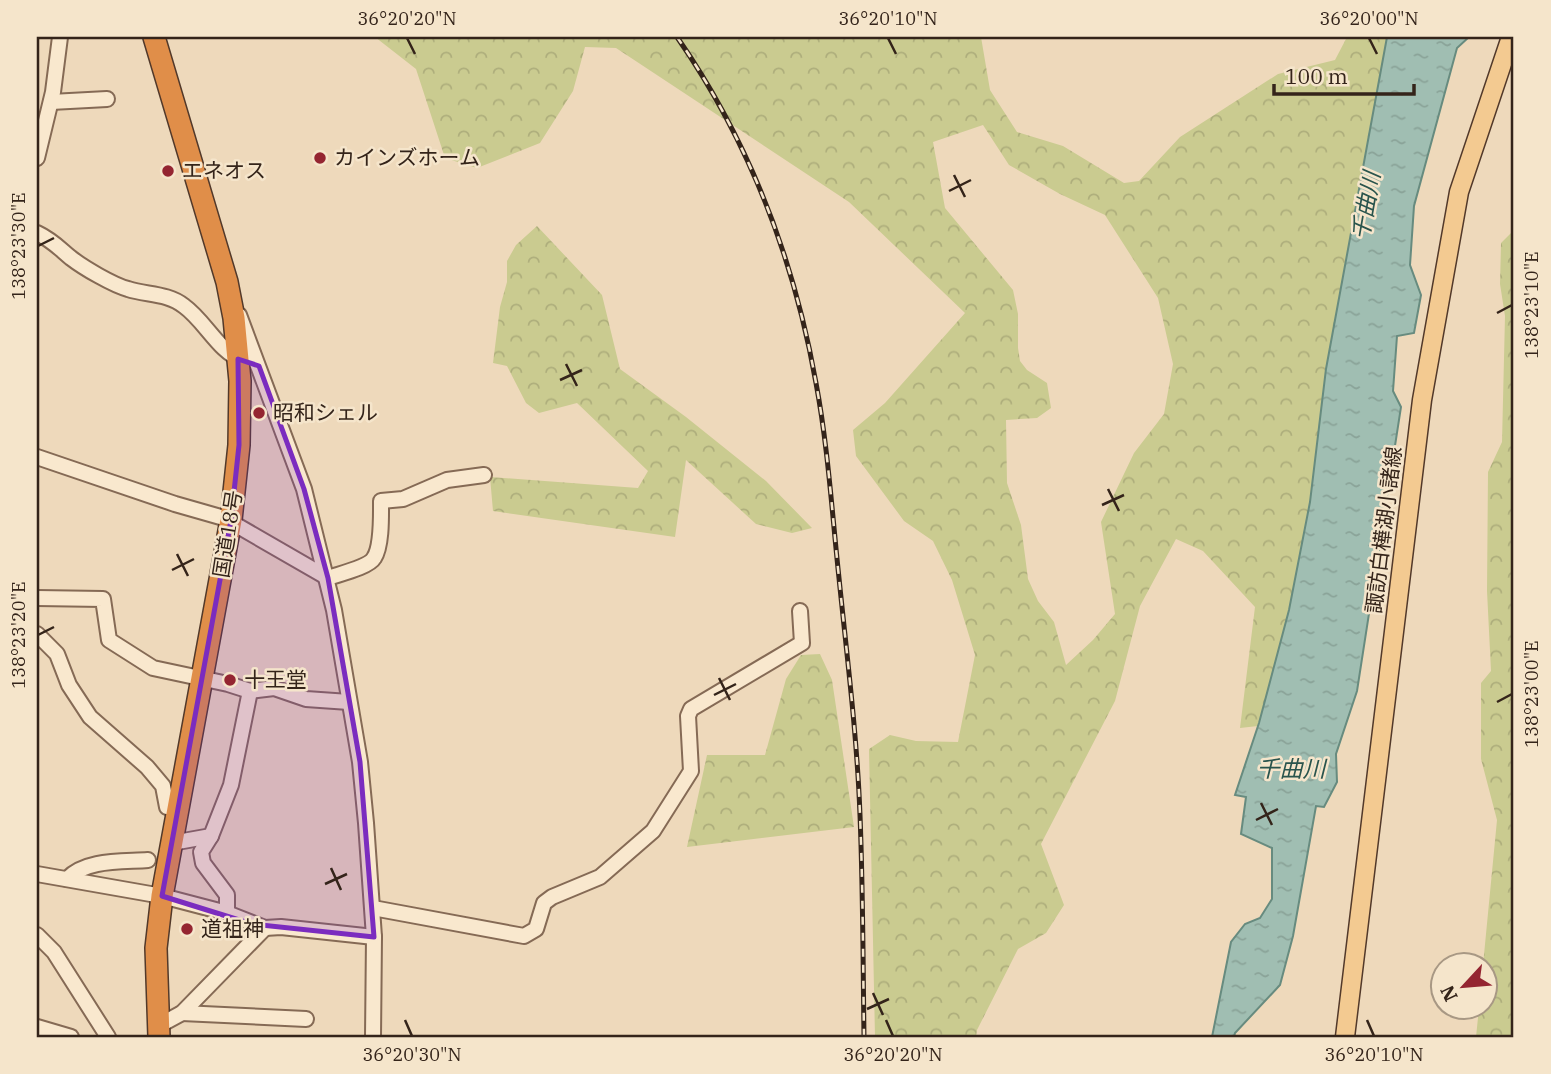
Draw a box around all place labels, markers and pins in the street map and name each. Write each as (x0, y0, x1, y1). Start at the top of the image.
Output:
place label: カインズホーム (334, 143, 480, 171)
marker: カインズホーム (312, 150, 328, 166)
place label: エネオス (182, 156, 266, 184)
marker: エネオス (160, 163, 176, 179)
place label: 昭和シェル (273, 398, 378, 426)
marker: 昭和シェル (251, 405, 267, 421)
place label: 十王堂 (244, 665, 307, 693)
marker: 十王堂 (222, 672, 238, 688)
place label: 道祖神 (201, 914, 264, 942)
marker: 道祖神 (179, 921, 195, 937)

